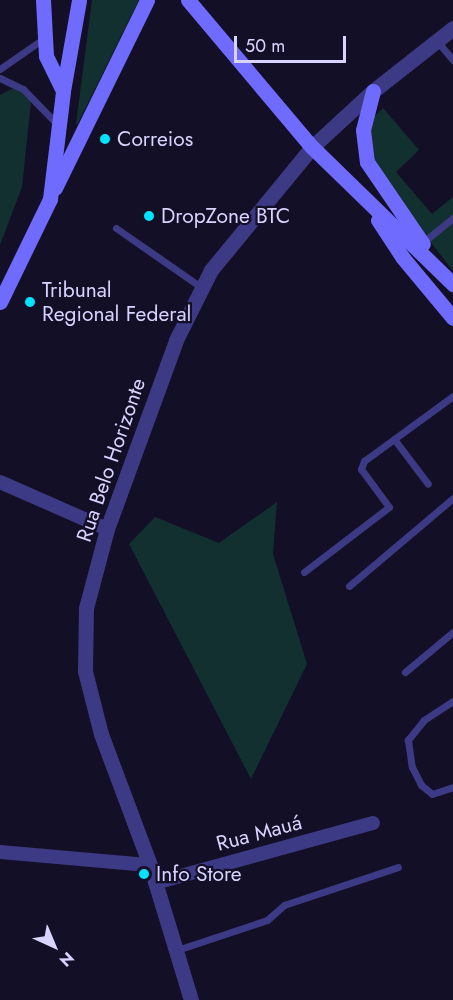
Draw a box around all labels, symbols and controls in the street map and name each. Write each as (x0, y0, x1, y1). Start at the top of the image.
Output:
scale bar (237, 24, 350, 62)
text: 50 m (245, 33, 285, 59)
place label: Correios (117, 126, 193, 152)
marker: Correios (98, 132, 112, 146)
place label: DropZone BTC (161, 203, 290, 229)
marker: DropZone BTC (142, 209, 156, 223)
place label: Tribunal Regional Federal (42, 277, 191, 327)
marker: Tribunal Regional Federal (23, 295, 37, 309)
street label: Rua Belo Horizonte (71, 375, 151, 545)
street label: Rua Mauá (213, 810, 305, 856)
place label: Info Store (156, 861, 242, 887)
marker: Info Store (137, 867, 151, 881)
north arrow (24, 916, 84, 976)
text: N (54, 947, 79, 972)

